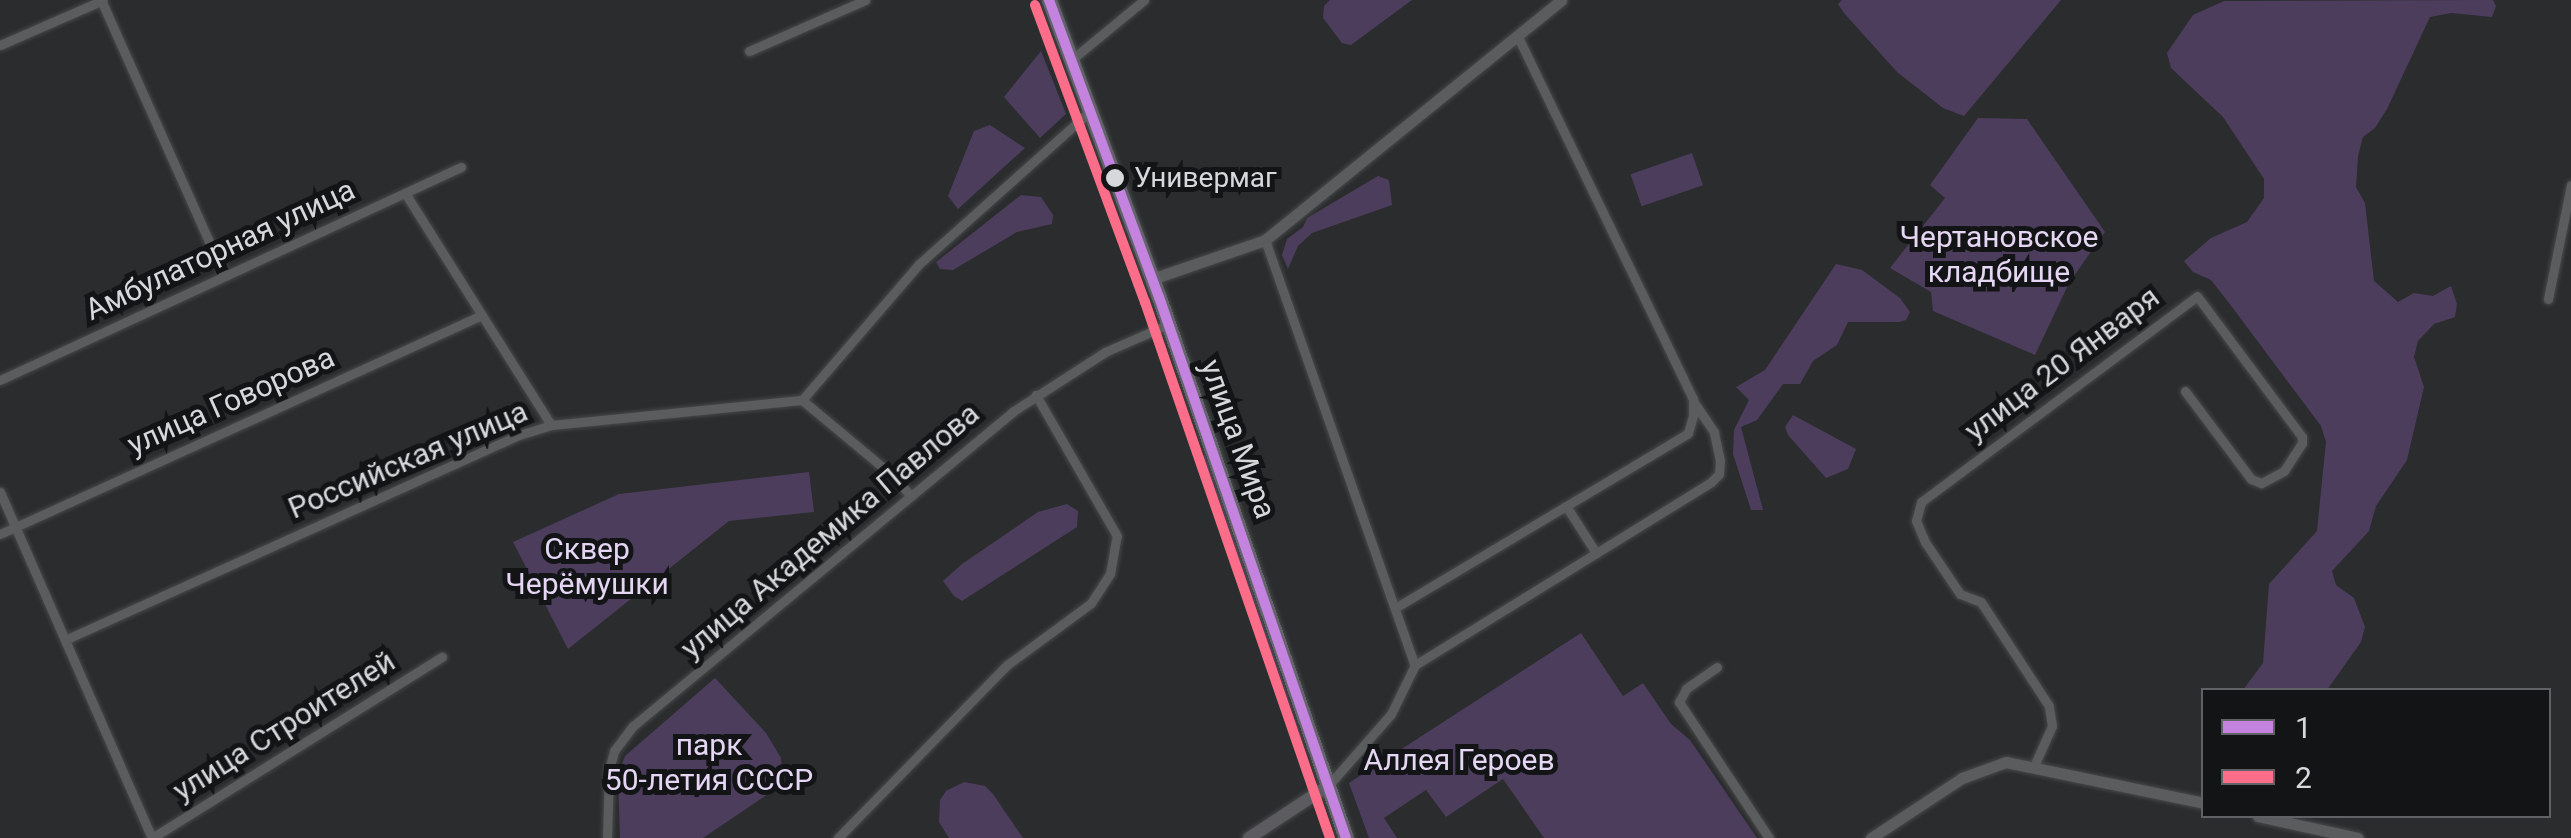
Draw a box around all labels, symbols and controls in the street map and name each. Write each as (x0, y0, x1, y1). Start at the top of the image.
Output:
place label: Универмаг (1134, 161, 1277, 195)
marker: Универмаг (1105, 168, 1125, 188)
street label: Амбулаторная улица (80, 172, 360, 328)
park label: Чертановское кладбище (1900, 219, 2098, 290)
street label: улица 20 Января (1958, 279, 2166, 449)
street label: улица Говорова (122, 339, 340, 463)
street label: улица Мира (1193, 355, 1283, 523)
street label: Российская улица (283, 393, 533, 527)
street label: улица Академика Павлова (674, 396, 986, 666)
park label: Сквер Черёмушки (505, 531, 669, 602)
street label: улица Строителей (166, 643, 402, 809)
legend (2201, 688, 2551, 818)
text: 1 (2295, 710, 2312, 745)
park label: парк 50-летия СССР (605, 727, 813, 798)
park label: Аллея Героев (1363, 742, 1555, 778)
text: 2 (2295, 760, 2312, 795)

